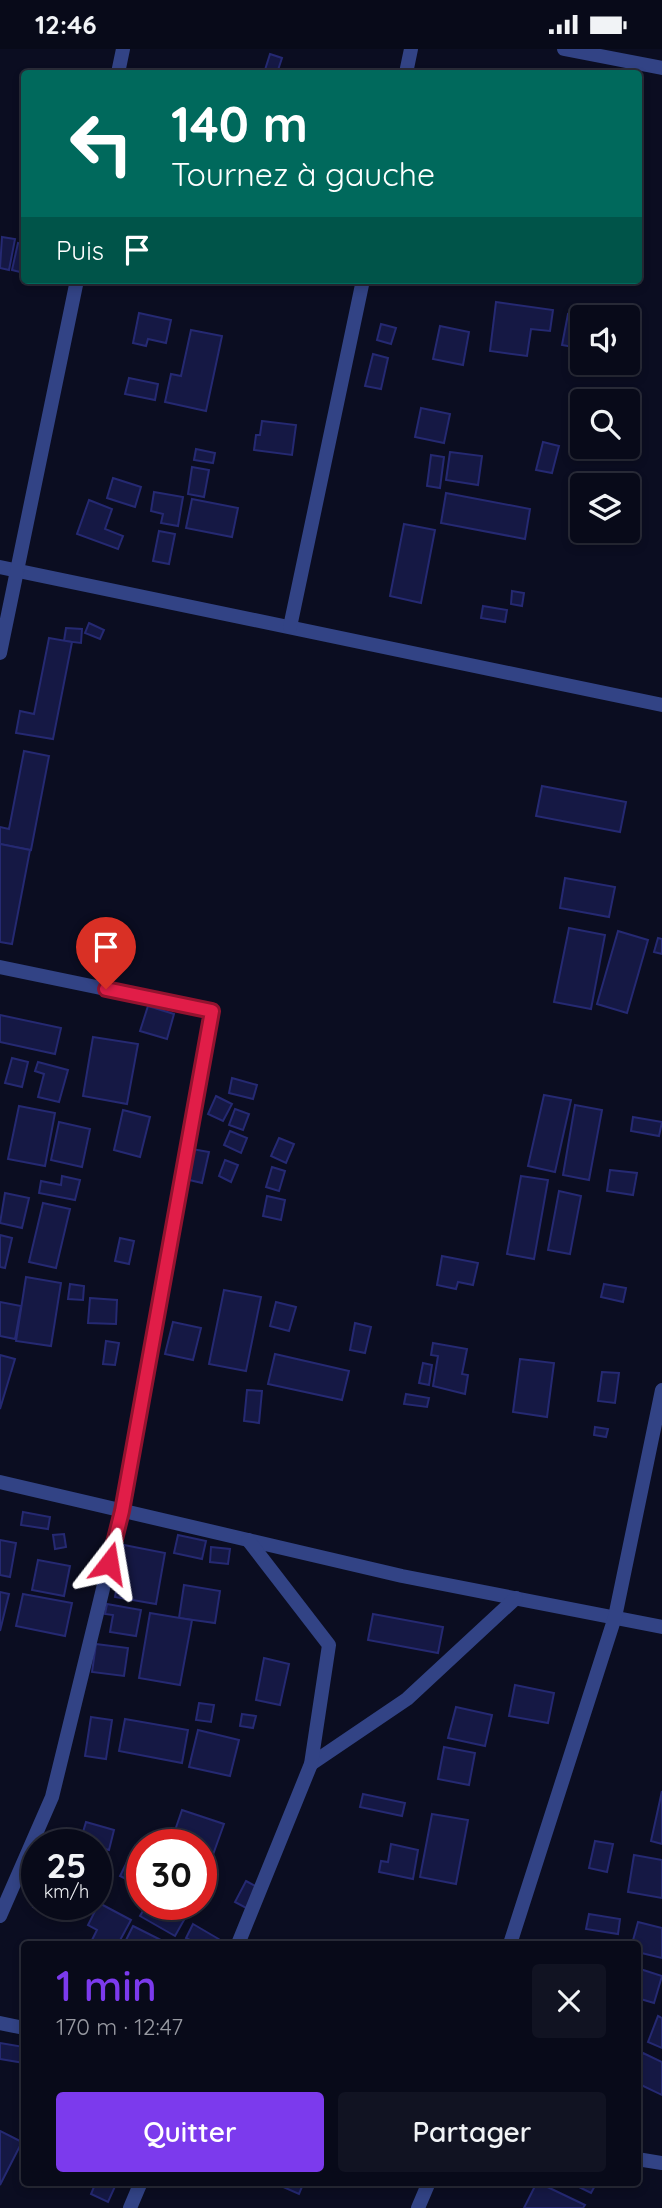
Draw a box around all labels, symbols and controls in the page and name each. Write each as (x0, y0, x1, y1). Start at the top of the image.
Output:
text: 12:46 (35, 8, 97, 41)
text: 140 m (171, 93, 308, 154)
icon: left (56, 98, 147, 189)
text: Tournez à gauche (171, 154, 435, 194)
icon: arrive (118, 231, 156, 269)
text: Puis (56, 234, 104, 267)
map controls (570, 305, 640, 543)
button: sound (570, 305, 640, 375)
button: search (570, 389, 640, 459)
button: layers (570, 473, 640, 543)
pin (76, 917, 136, 989)
icon: arrive (87, 928, 125, 966)
position arrow (72, 1526, 146, 1600)
speed limit sign: 30 (126, 1829, 217, 1920)
text: 25 (46, 1843, 87, 1887)
text: km/h (44, 1880, 89, 1903)
text: 1 min (56, 1959, 157, 2012)
button: close (532, 1964, 606, 2038)
text: 170 m · 12:47 (56, 2012, 183, 2041)
button: Quitter (56, 2092, 324, 2172)
button: Partager (338, 2092, 606, 2172)

